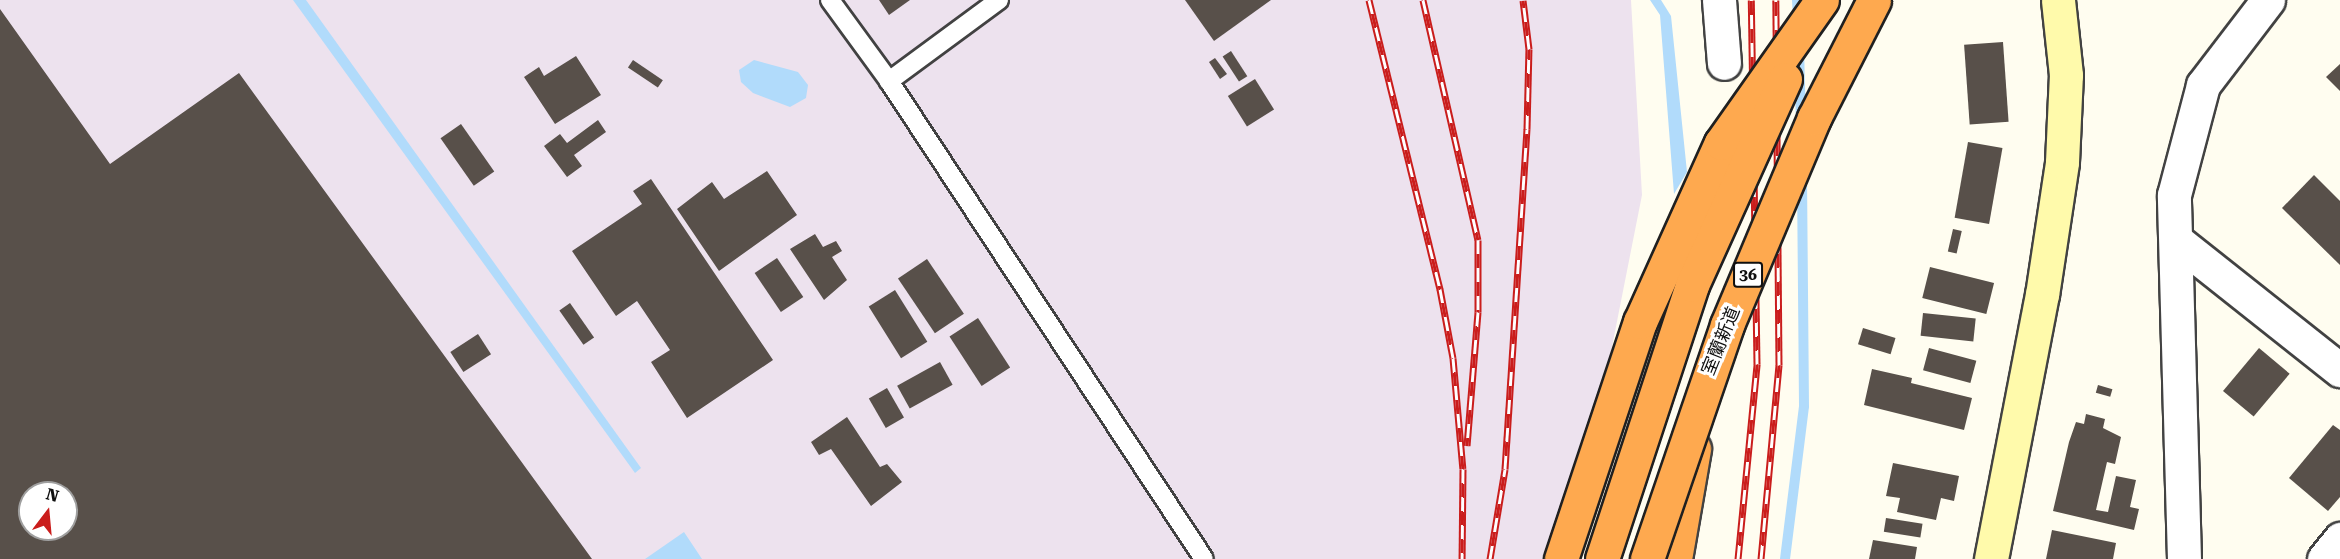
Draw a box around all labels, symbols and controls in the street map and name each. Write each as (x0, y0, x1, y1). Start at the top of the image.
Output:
road number: 36 (1733, 262, 1763, 288)
street label: 室蘭新道 (1698, 304, 1744, 378)
north arrow (18, 481, 78, 541)
text: N (44, 484, 61, 506)

